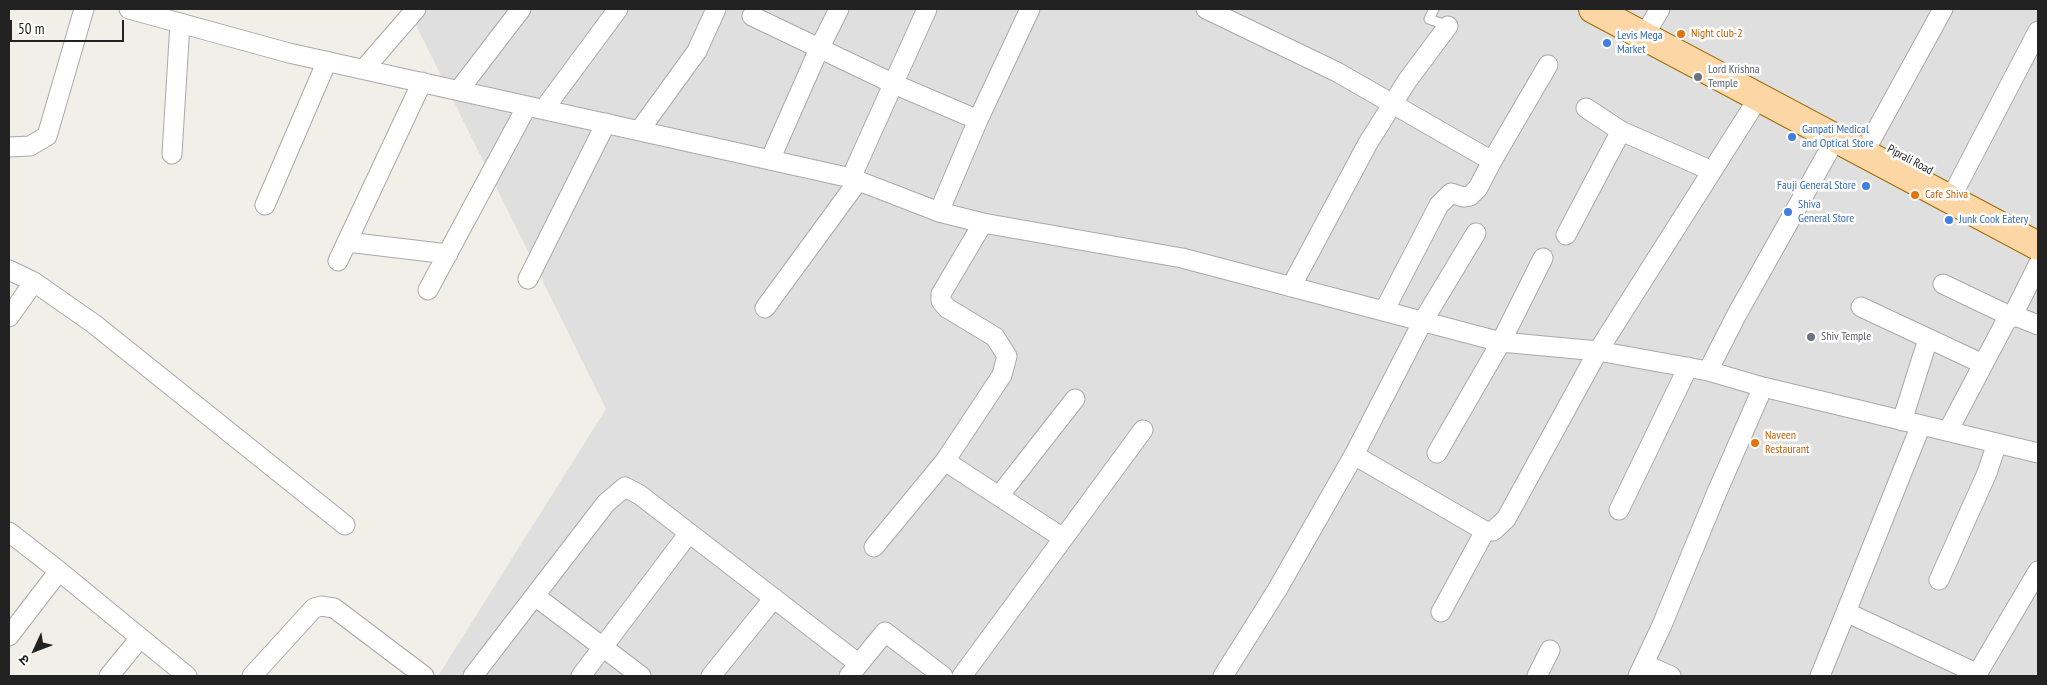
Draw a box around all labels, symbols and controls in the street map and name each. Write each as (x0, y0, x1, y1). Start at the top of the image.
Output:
scale bar (12, 10, 126, 42)
text: 50 m (18, 19, 44, 38)
place label: Night club-2 (1691, 27, 1743, 41)
marker: Night club-2 (1675, 28, 1687, 40)
place label: Levis Mega Market (1617, 29, 1663, 57)
marker: Levis Mega Market (1601, 37, 1613, 49)
place label: Lord Krishna Temple (1708, 63, 1760, 91)
marker: Lord Krishna Temple (1692, 71, 1704, 83)
place label: Ganpati Medical and Optical Store (1802, 123, 1874, 151)
marker: Ganpati Medical and Optical Store (1786, 131, 1798, 143)
street label: Piprali Road (1885, 142, 1935, 178)
place label: Fauji General Store (1777, 179, 1856, 193)
marker: Fauji General Store (1860, 180, 1872, 192)
place label: Cafe Shiva (1925, 188, 1968, 202)
marker: Cafe Shiva (1909, 189, 1921, 201)
place label: Shiva General Store (1798, 198, 1854, 226)
marker: Shiva General Store (1782, 206, 1794, 218)
place label: Junk Cook Eatery (1959, 213, 2028, 227)
marker: Junk Cook Eatery (1943, 214, 1955, 226)
place label: Shiv Temple (1821, 330, 1871, 344)
marker: Shiv Temple (1805, 331, 1817, 343)
place label: Naveen Restaurant (1765, 429, 1809, 457)
marker: Naveen Restaurant (1749, 437, 1761, 449)
north arrow (10, 625, 60, 675)
text: उ (15, 651, 33, 669)

